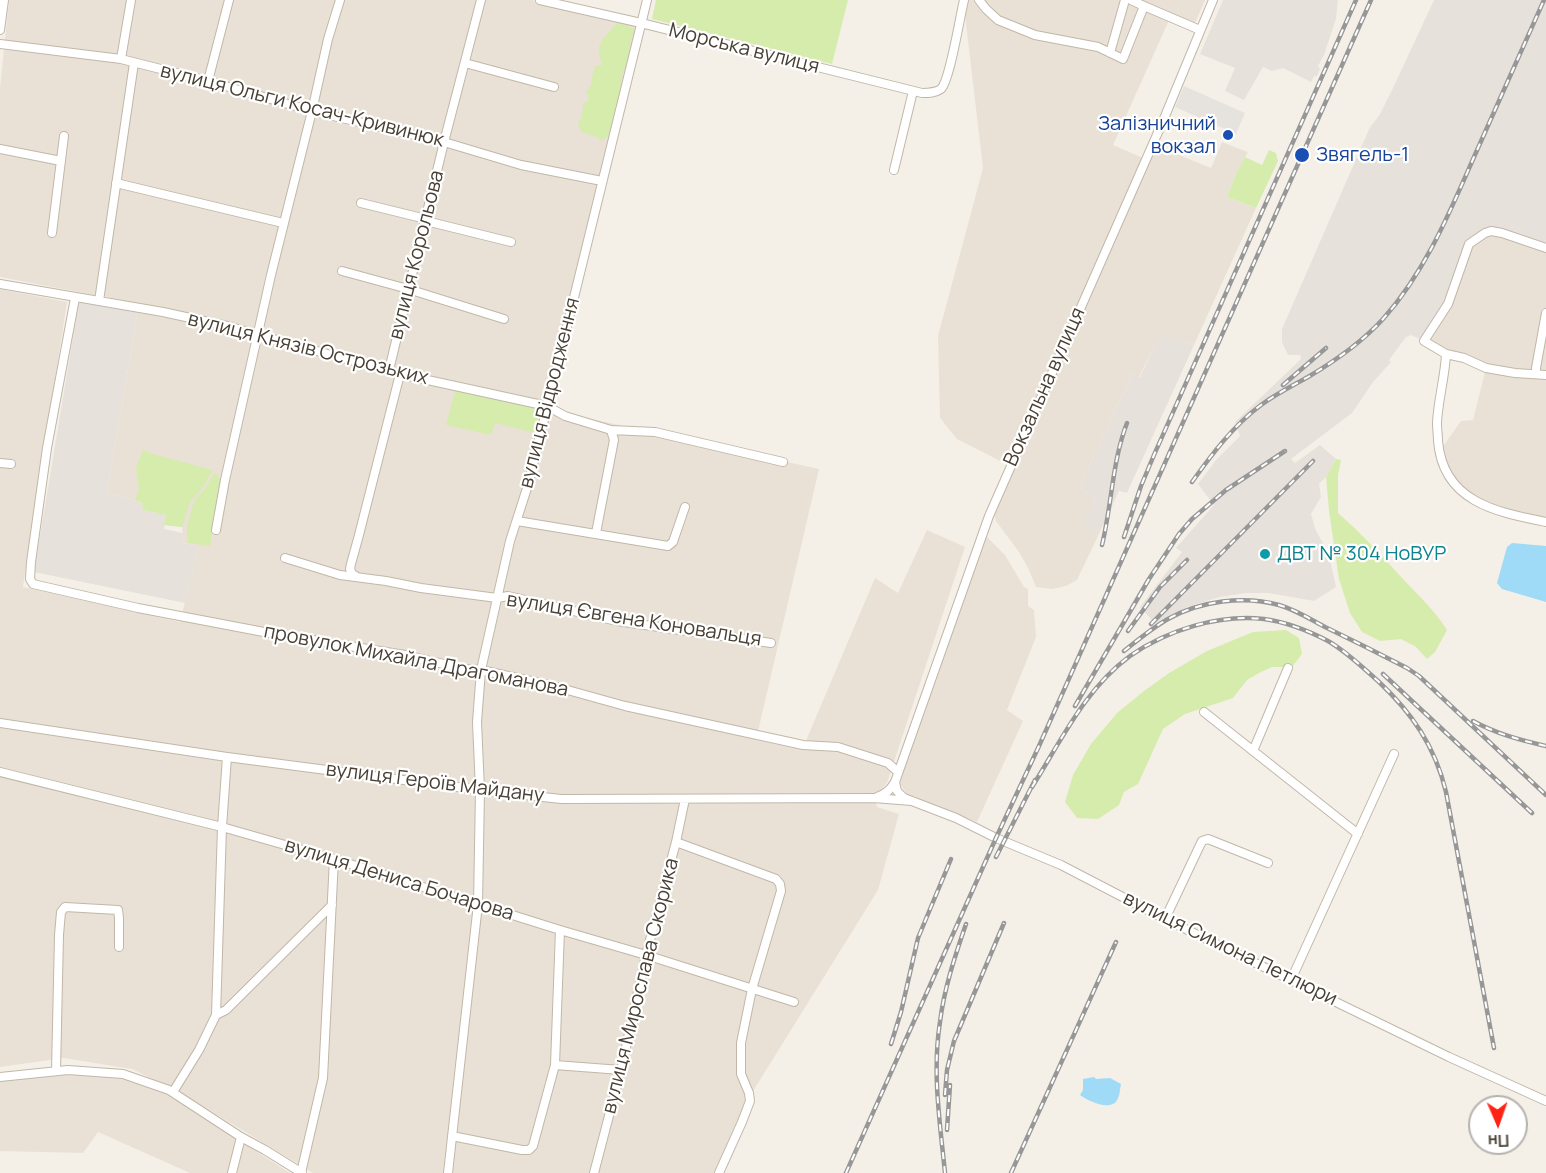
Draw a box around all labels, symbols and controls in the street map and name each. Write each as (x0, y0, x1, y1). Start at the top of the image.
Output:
street label: Морська вулиця (666, 19, 822, 79)
street label: вулиця Ольги Косач-Кривинюк (158, 59, 446, 153)
place label: Залізничний вокзал (1098, 112, 1216, 159)
marker: Залізничний вокзал (1221, 128, 1235, 142)
place label: Звягель-1 (1316, 143, 1409, 167)
marker: Звягель-1 (1293, 146, 1311, 164)
street label: вулиця Корольова (384, 168, 450, 342)
street label: вулиця Відродження (515, 295, 585, 491)
street label: Вокзальна вулиця (999, 304, 1091, 470)
street label: вулиця Князів Острозьких (185, 307, 431, 391)
place label: ДВТ № 304 НоВУР (1277, 542, 1446, 566)
marker: ДВТ № 304 НоВУР (1258, 547, 1272, 561)
street label: вулиця Євгена Коновальця (505, 588, 763, 652)
street label: провулок Михайла Драгоманова (262, 620, 570, 702)
street label: вулиця Героїв Майдану (324, 758, 546, 808)
street label: вулиця Дениса Бочарова (282, 834, 516, 926)
street label: вулиця Мирослава Скорика (598, 856, 684, 1116)
street label: вулиця Симона Петлюри (1119, 887, 1341, 1011)
north arrow (1468, 1095, 1528, 1155)
text: Пн (1487, 1130, 1510, 1152)

